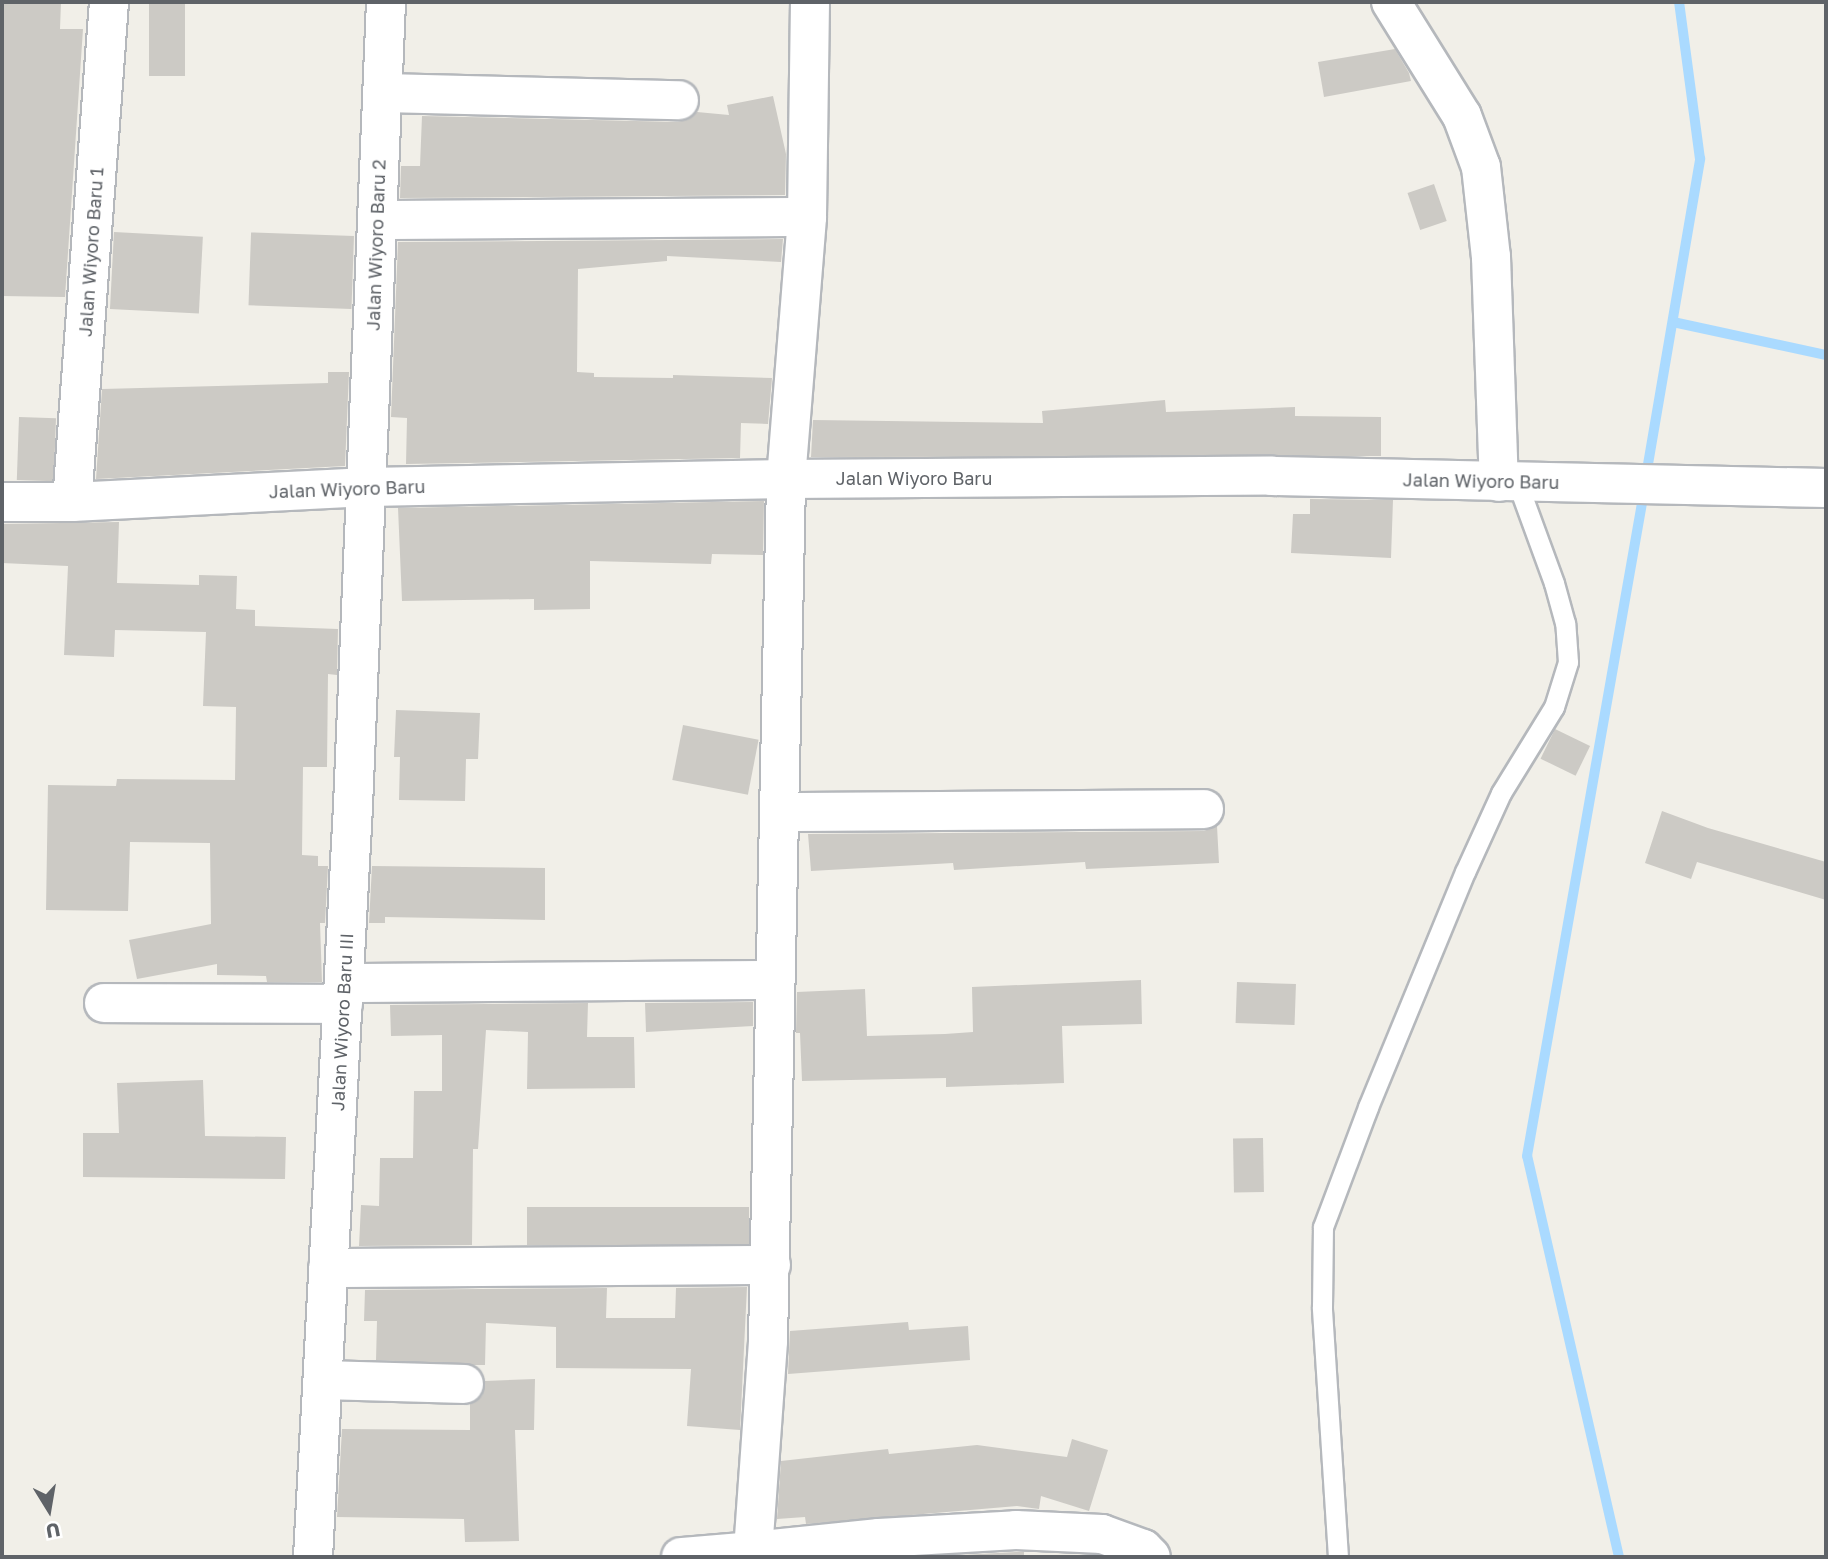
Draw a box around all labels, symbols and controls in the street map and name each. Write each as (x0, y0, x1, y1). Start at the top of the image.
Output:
street label: Jalan Wiyoro Baru 2 (362, 159, 390, 331)
street label: Jalan Wiyoro Baru 1 (74, 167, 108, 337)
street label: Jalan Wiyoro Baru (836, 467, 992, 489)
street label: Jalan Wiyoro Baru (1403, 469, 1559, 493)
street label: Jalan Wiyoro Baru (268, 475, 426, 503)
street label: Jalan Wiyoro Baru III (327, 933, 357, 1111)
north arrow (14, 1475, 84, 1545)
text: U (44, 1518, 62, 1544)

